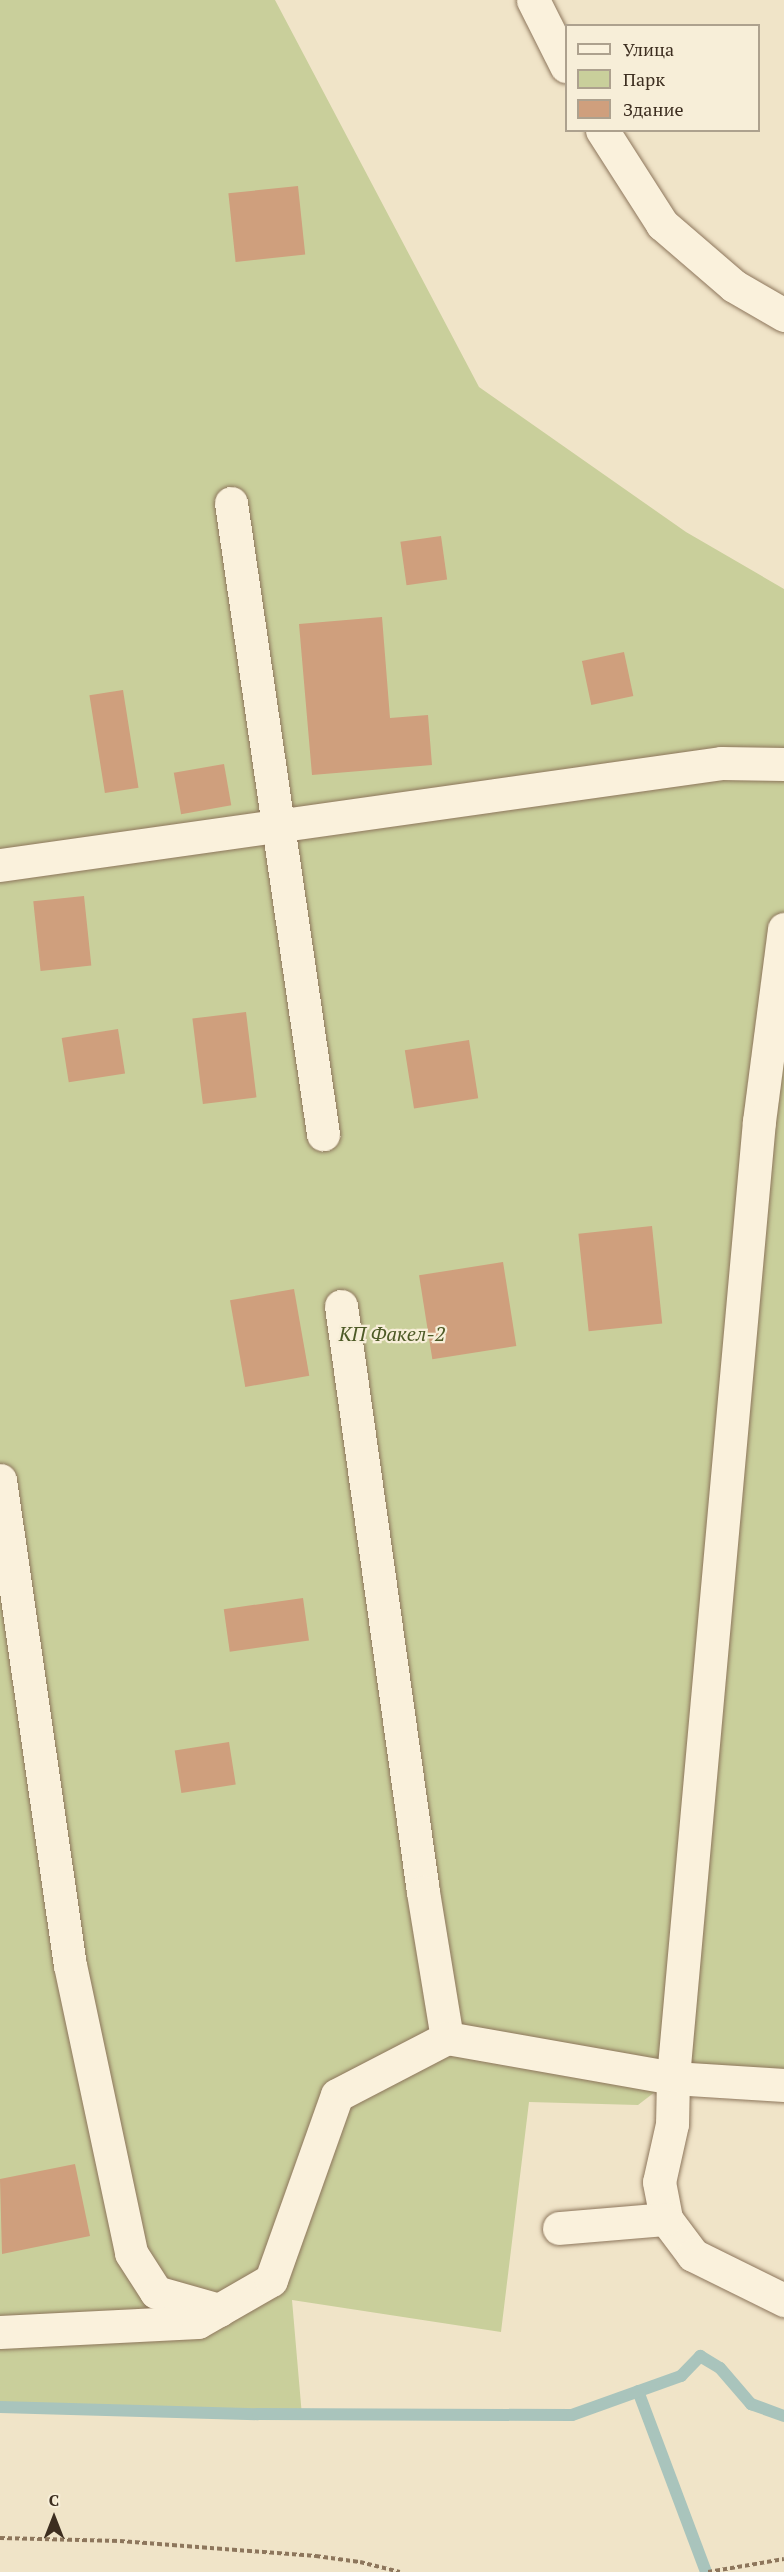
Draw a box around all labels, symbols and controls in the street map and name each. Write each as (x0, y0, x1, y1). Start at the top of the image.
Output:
legend (565, 24, 760, 132)
text: Улица (623, 37, 674, 61)
text: Парк (623, 67, 665, 91)
text: Здание (623, 97, 683, 121)
park label: КП Факел-2 (339, 1321, 445, 1345)
north arrow (24, 2488, 84, 2548)
text: С (49, 2489, 59, 2511)

